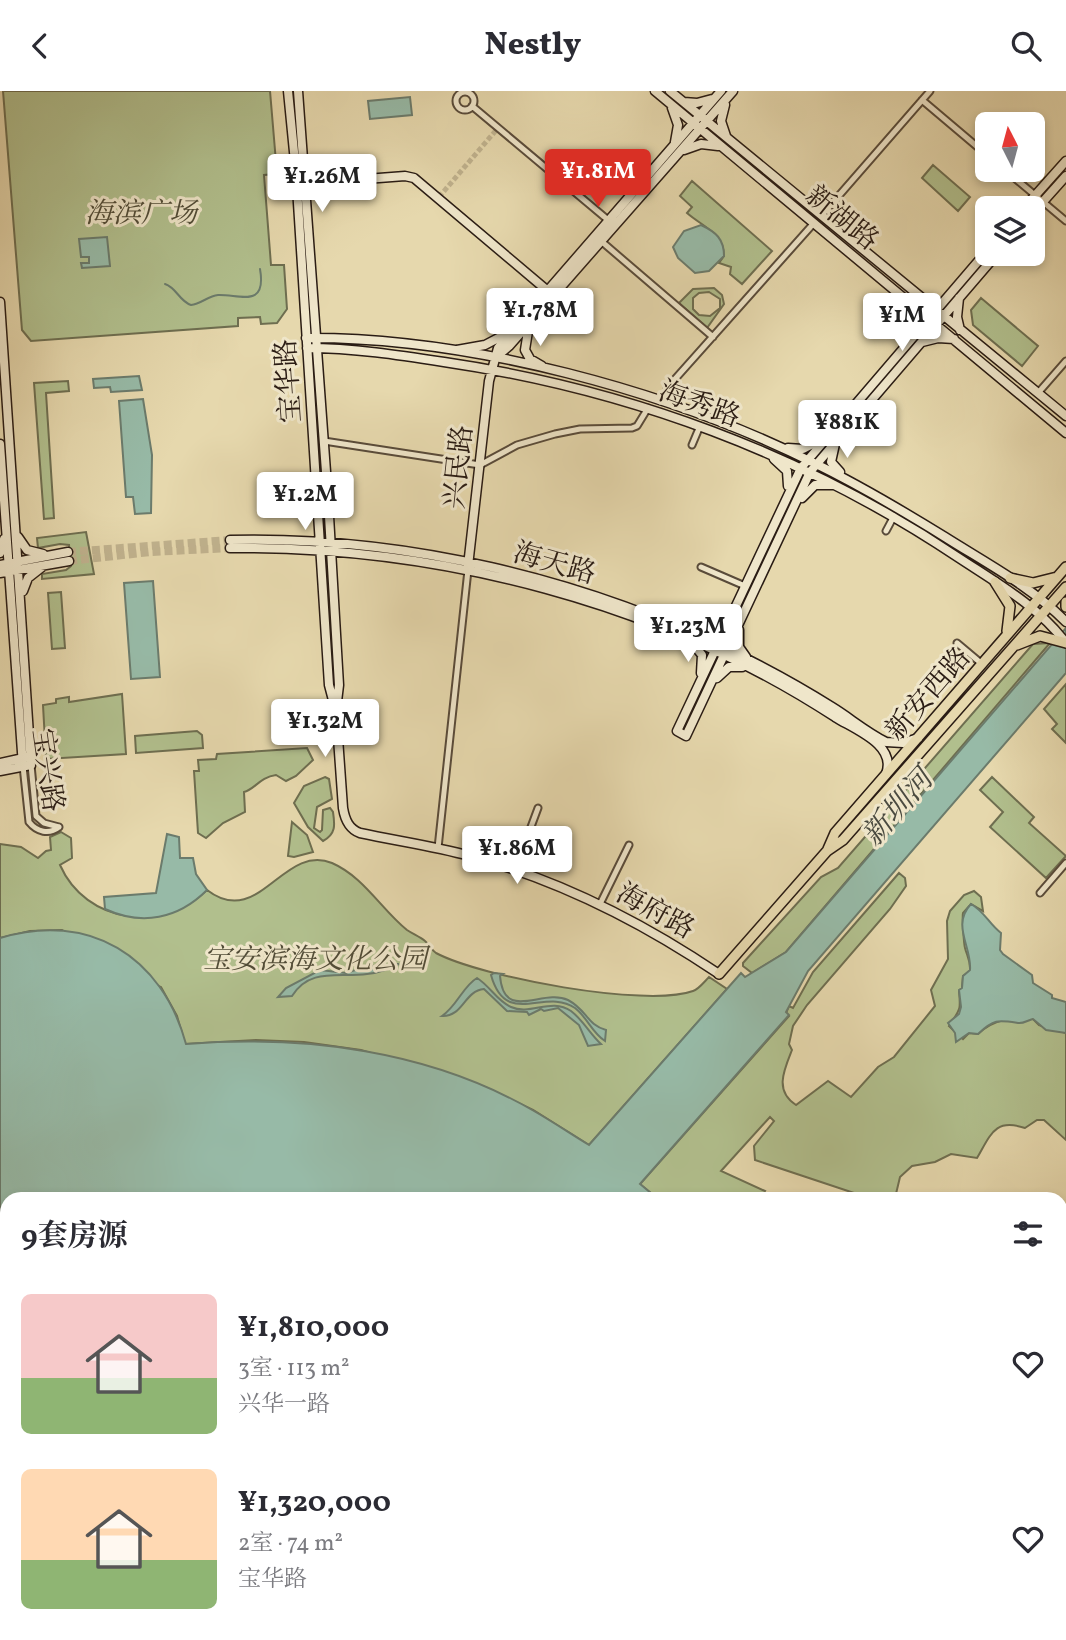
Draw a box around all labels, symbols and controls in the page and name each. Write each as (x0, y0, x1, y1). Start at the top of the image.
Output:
text: Nestly (485, 24, 581, 68)
icon: back (21, 27, 59, 65)
icon: search (1007, 27, 1045, 65)
north arrow (975, 112, 1045, 182)
map controls (975, 112, 1045, 266)
pin: ¥1.81M (541, 149, 655, 209)
pin: ¥1.26M (265, 155, 379, 214)
text: ¥1.81M (561, 156, 635, 188)
text: ¥1.26M (283, 161, 361, 193)
street label: 新湖路 (797, 177, 886, 261)
park label: 海滨广场 (85, 195, 199, 234)
button: layers (975, 196, 1045, 266)
pin: ¥1.78M (483, 289, 597, 348)
pin: ¥1M (868, 293, 936, 353)
text: ¥1.78M (502, 295, 578, 327)
text: ¥1M (879, 300, 925, 332)
street label: 宝华路 (267, 338, 312, 424)
street label: 海秀路 (653, 373, 745, 438)
pin: ¥881K (798, 401, 896, 460)
text: ¥881K (814, 407, 880, 439)
street label: 兴民路 (436, 423, 483, 511)
pin: ¥1.2M (256, 473, 354, 532)
text: ¥1.2M (273, 479, 337, 511)
street label: 海天路 (509, 534, 600, 595)
pin: ¥1.23M (631, 605, 745, 664)
text: ¥1.23M (650, 611, 726, 643)
street label: 新安西路 (877, 640, 980, 750)
pin: ¥1.32M (268, 699, 382, 759)
text: ¥1.32M (287, 706, 363, 738)
street label: 宝兴路 (21, 726, 72, 815)
water label: 新圳河 (853, 757, 947, 856)
pin: ¥1.86M (460, 827, 574, 886)
text: ¥1.86M (478, 833, 556, 865)
street label: 海府路 (609, 875, 701, 950)
park label: 宝安滨海文化公园 (203, 941, 431, 980)
icon: filters (1009, 1215, 1047, 1253)
text: 9套房源 (21, 1216, 128, 1258)
text: ¥1,810,000 (238, 1307, 389, 1349)
icon: home (77, 1322, 161, 1406)
icon: heart (1009, 1345, 1047, 1383)
text: 3室 · 113 m² (238, 1353, 350, 1385)
text: 兴华一路 (238, 1389, 330, 1421)
text: ¥1,320,000 (238, 1482, 391, 1524)
icon: home (77, 1497, 161, 1581)
icon: heart (1009, 1520, 1047, 1558)
text: 2室 · 74 m² (238, 1528, 343, 1560)
text: 宝华路 (238, 1564, 307, 1596)

